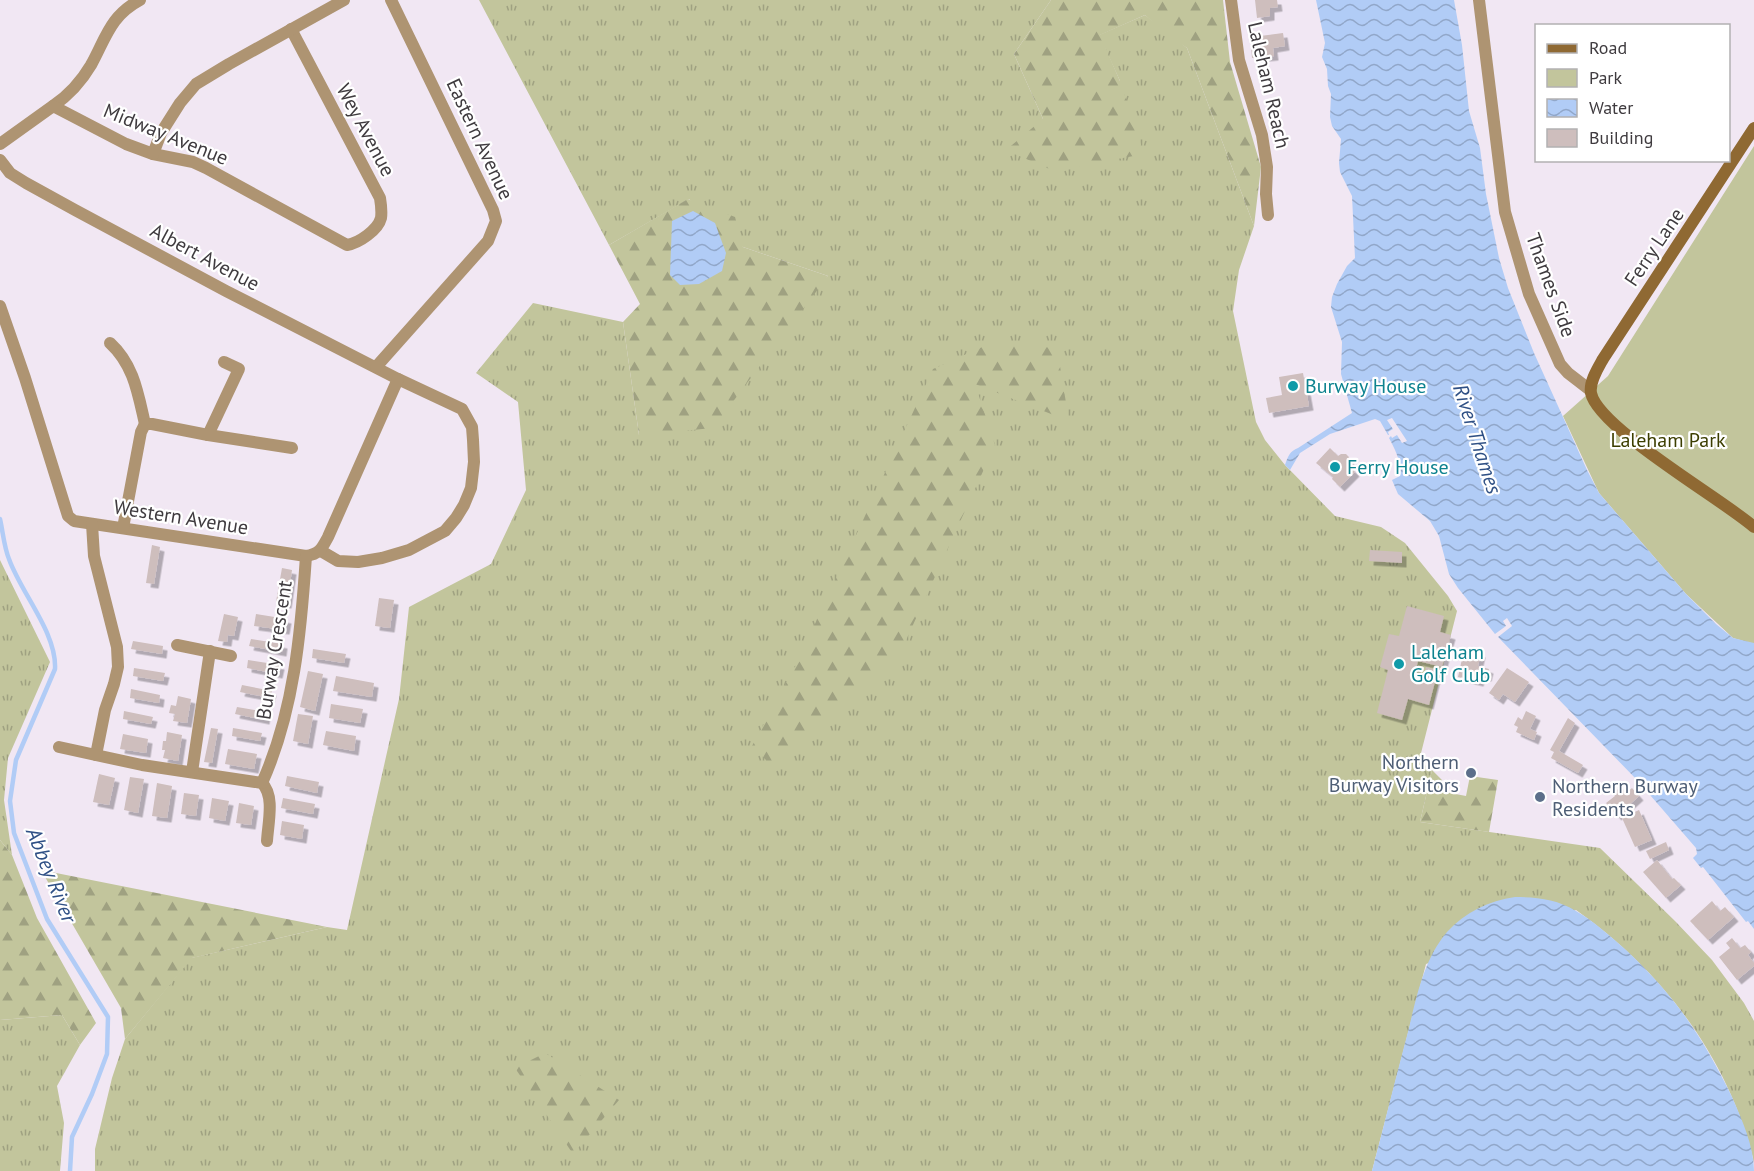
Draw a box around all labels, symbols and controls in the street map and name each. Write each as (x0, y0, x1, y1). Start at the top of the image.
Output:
street label: Laleham Reach (1242, 19, 1296, 151)
legend (1535, 24, 1730, 162)
text: Road (1589, 36, 1627, 59)
text: Park (1589, 66, 1622, 89)
street label: Eastern Avenue (441, 74, 519, 204)
street label: Wey Avenue (331, 79, 401, 181)
text: Water (1589, 96, 1633, 119)
street label: Midway Avenue (100, 97, 232, 171)
text: Building (1589, 126, 1653, 149)
street label: Ferry Lane (1618, 203, 1690, 291)
street label: Albert Avenue (146, 217, 264, 297)
street label: Thames Side (1520, 229, 1582, 341)
place label: Burway House (1305, 373, 1426, 399)
marker: Burway House (1286, 379, 1300, 393)
water label: River Thames (1447, 380, 1508, 498)
park label: Laleham Park (1610, 427, 1726, 453)
place label: Ferry House (1347, 454, 1449, 480)
marker: Ferry House (1328, 460, 1342, 474)
street label: Western Avenue (112, 494, 250, 540)
street label: Burway Crescent (250, 578, 298, 722)
place label: Laleham Golf Club (1411, 639, 1490, 688)
marker: Laleham Golf Club (1392, 657, 1406, 671)
place label: Northern Burway Visitors (1329, 749, 1459, 798)
marker: Northern Burway Visitors (1464, 766, 1478, 780)
place label: Northern Burway Residents (1552, 773, 1698, 822)
marker: Northern Burway Residents (1533, 790, 1547, 804)
water label: Abbey River (20, 822, 84, 928)

